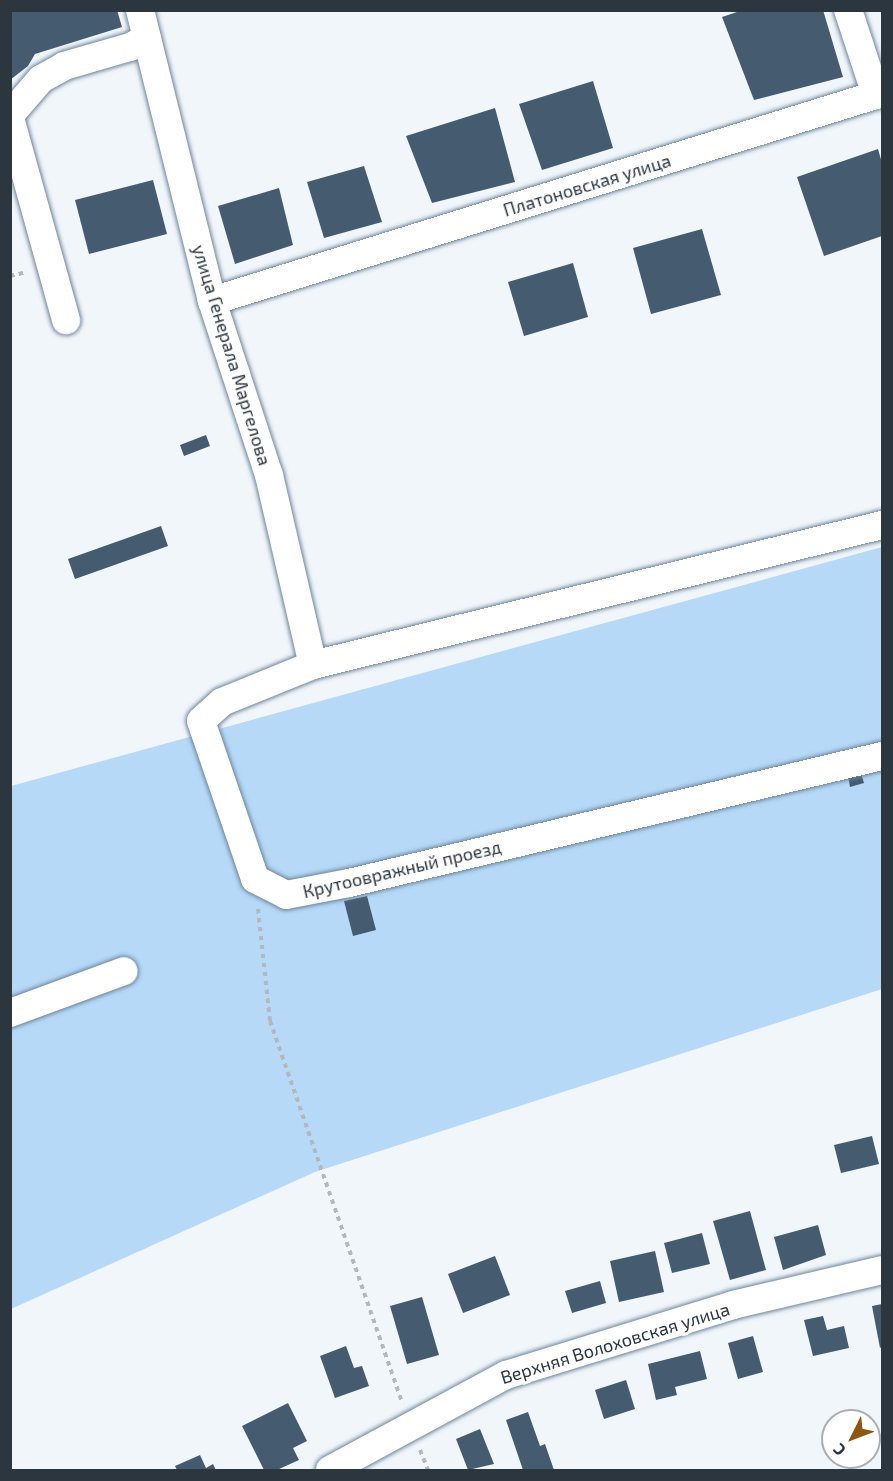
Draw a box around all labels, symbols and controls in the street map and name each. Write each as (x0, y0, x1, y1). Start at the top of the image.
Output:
street label: Платоновская улица (501, 149, 673, 221)
street label: улица Генерала Маргелова (188, 242, 276, 468)
street label: Крутоовражный проезд (301, 836, 503, 902)
street label: Верхняя Волоховская улица (498, 1298, 732, 1388)
north arrow (821, 1409, 881, 1469)
text: С (829, 1440, 849, 1460)

